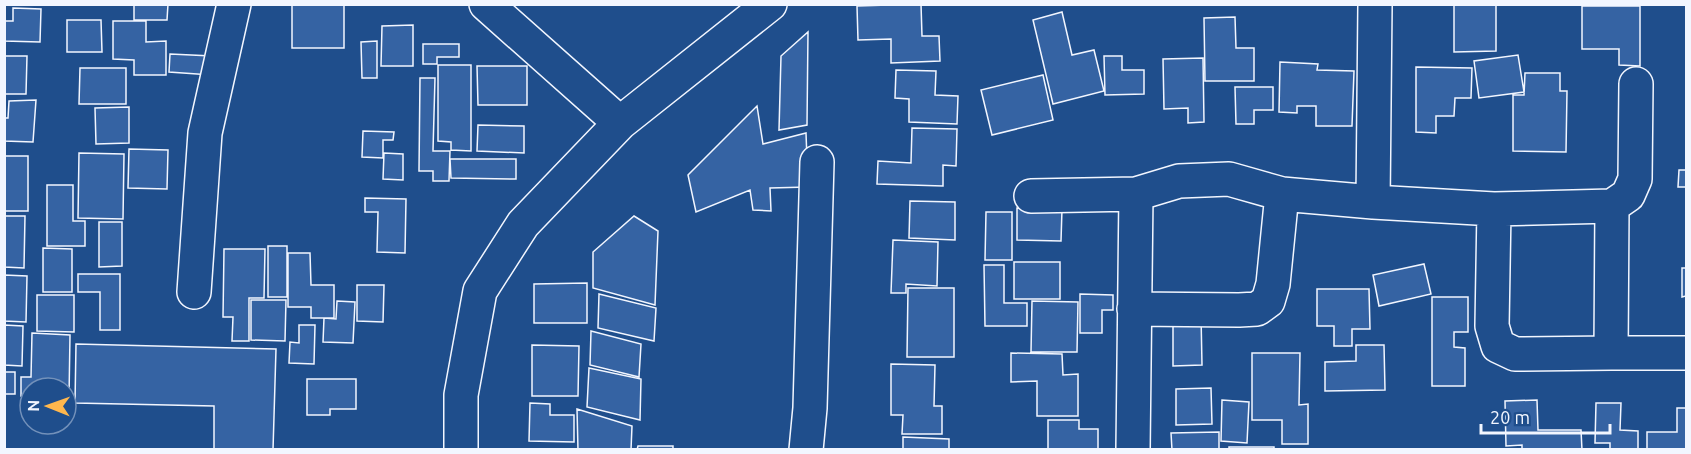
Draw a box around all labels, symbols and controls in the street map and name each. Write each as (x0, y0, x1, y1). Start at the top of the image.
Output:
north arrow (18, 376, 78, 436)
scale bar (1481, 397, 1610, 435)
text: N (24, 400, 42, 412)
text: 20 m (1490, 407, 1530, 427)

